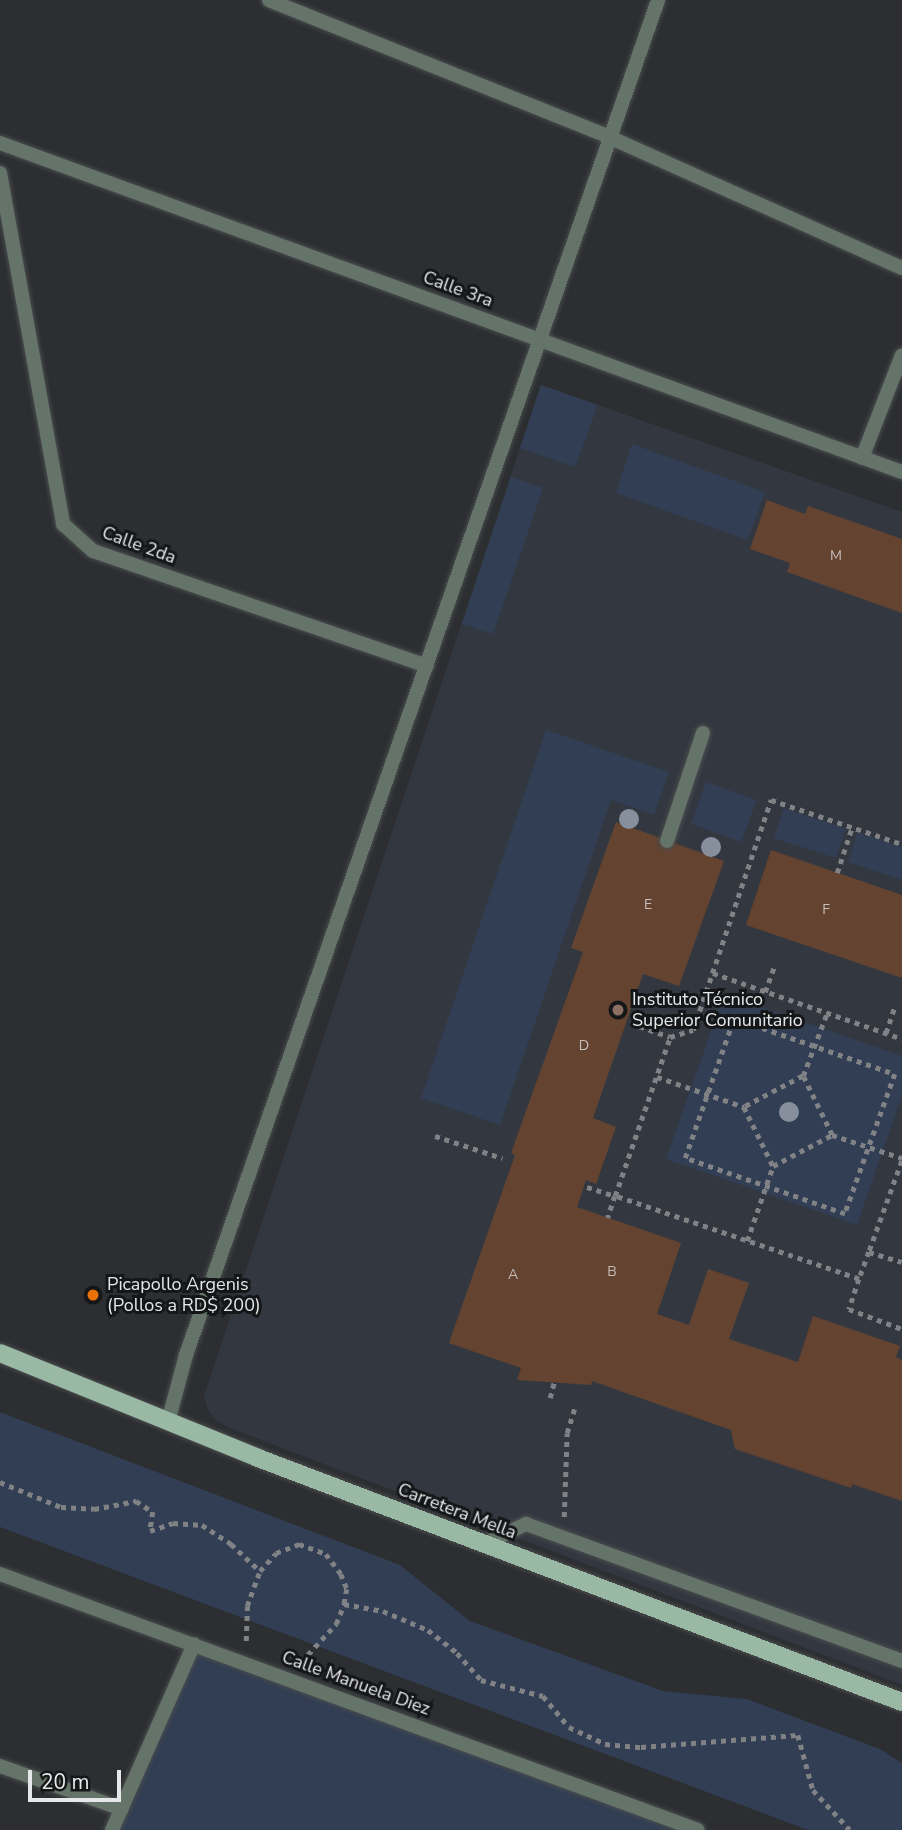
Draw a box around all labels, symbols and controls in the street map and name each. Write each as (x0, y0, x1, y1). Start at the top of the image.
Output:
street label: Calle 3ra (420, 266, 496, 312)
street label: Calle 2da (99, 522, 179, 568)
house number: M (830, 548, 842, 564)
house number: E (644, 897, 652, 913)
house number: F (822, 902, 830, 918)
place label: Instituto Técnico Superior Comunitario (632, 989, 803, 1032)
marker: Instituto Técnico Superior Comunitario (610, 1002, 626, 1018)
house number: D (579, 1038, 589, 1054)
house number: B (607, 1264, 617, 1280)
house number: A (508, 1267, 518, 1283)
place label: Picapollo Argenis (Pollos a RD$ 200) (107, 1274, 261, 1316)
marker: Picapollo Argenis (Pollos a RD$ 200) (85, 1287, 101, 1303)
street label: Carretera Mella (395, 1478, 519, 1544)
street label: Calle Manuela Diez (279, 1646, 433, 1720)
scale bar (32, 1756, 124, 1800)
text: 20 m (41, 1768, 90, 1796)

